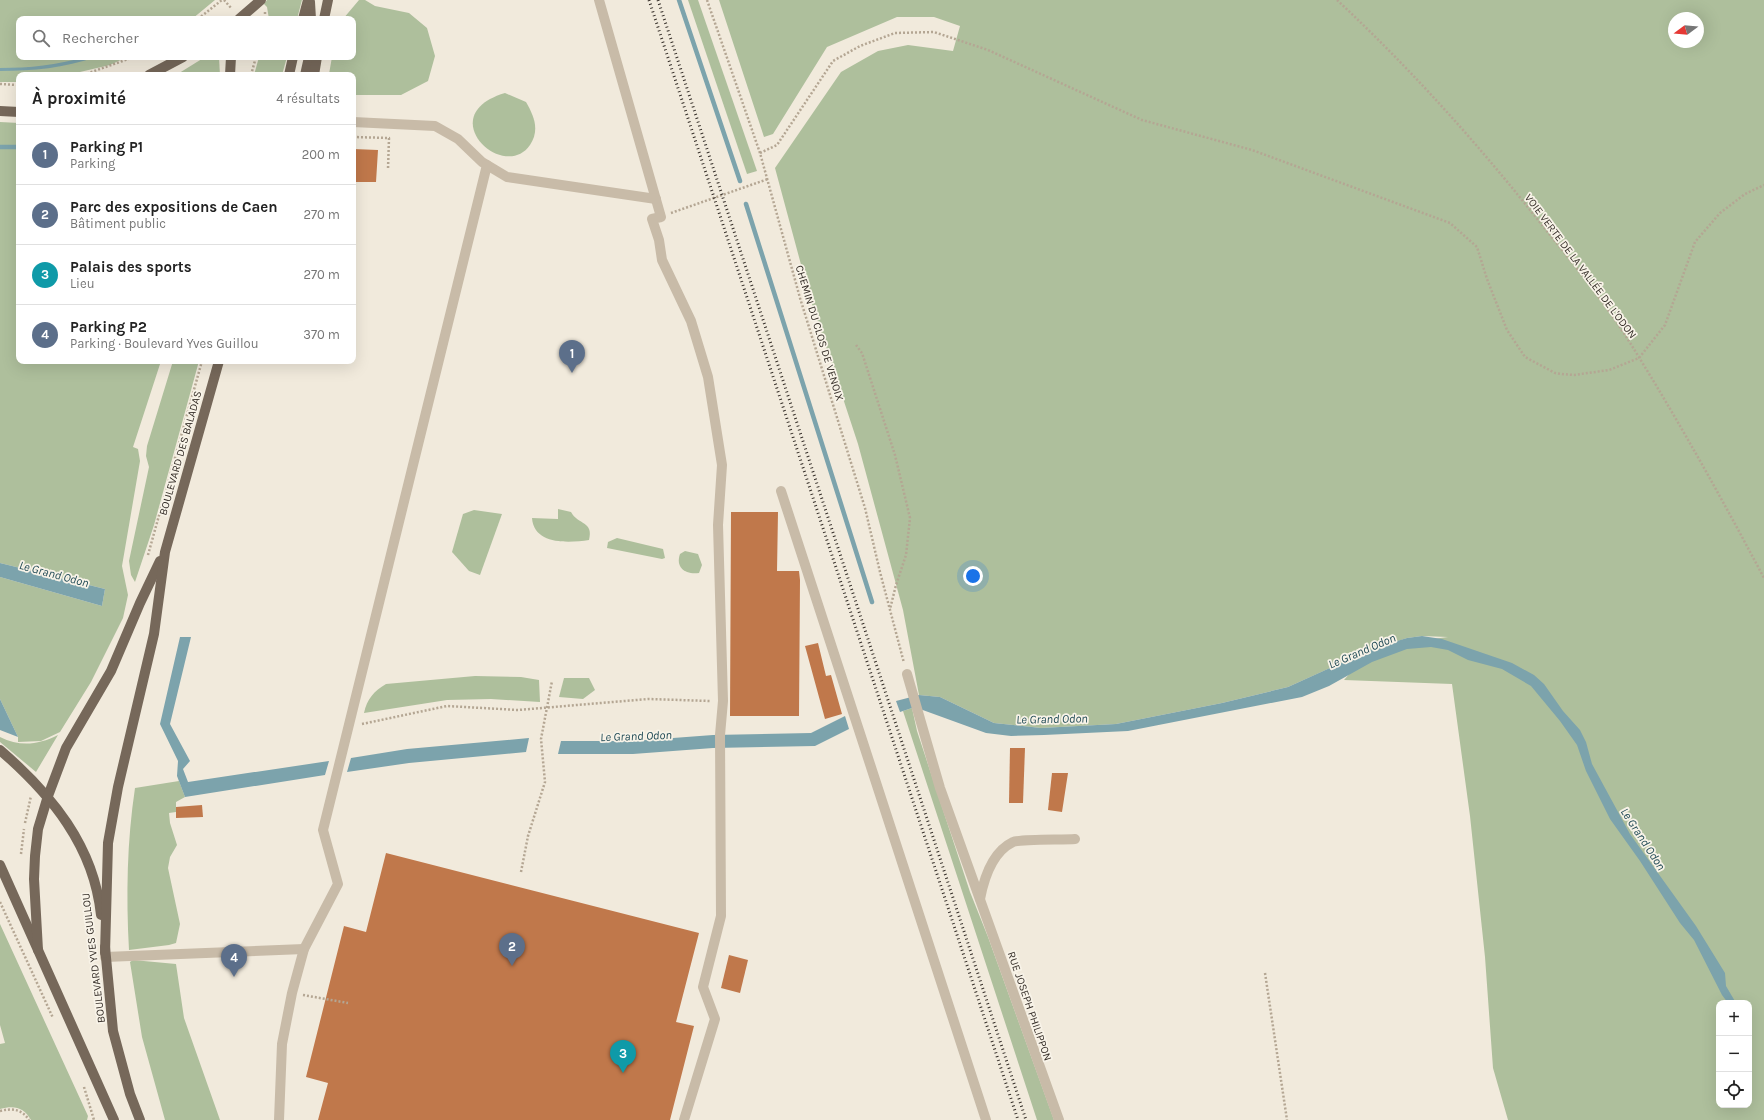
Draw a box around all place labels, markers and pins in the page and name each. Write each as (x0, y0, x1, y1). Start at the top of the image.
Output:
pin: 1 (559, 340, 585, 373)
pin: 2 (499, 933, 525, 966)
pin: 4 (221, 944, 247, 977)
pin: 3 (610, 1040, 636, 1073)

